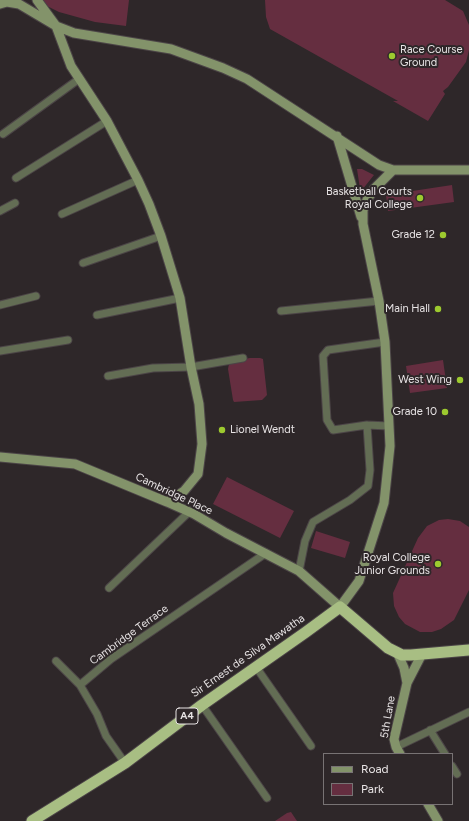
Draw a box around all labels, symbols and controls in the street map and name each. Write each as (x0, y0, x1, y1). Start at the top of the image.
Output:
place label: Race Course Ground (400, 43, 462, 69)
marker: Race Course Ground (387, 51, 397, 61)
place label: Basketball Courts Royal College (326, 185, 412, 211)
marker: Basketball Courts Royal College (415, 193, 425, 203)
place label: Grade 12 (391, 228, 435, 242)
marker: Grade 12 (438, 230, 448, 240)
place label: Main Hall (385, 302, 430, 316)
marker: Main Hall (433, 304, 443, 314)
place label: West Wing (398, 373, 452, 387)
marker: West Wing (455, 375, 465, 385)
place label: Grade 10 (393, 405, 437, 419)
marker: Grade 10 (440, 407, 450, 417)
place label: Lionel Wendt (230, 423, 295, 437)
marker: Lionel Wendt (217, 425, 227, 435)
street label: Cambridge Place (133, 470, 215, 518)
place label: Royal College Junior Grounds (354, 551, 430, 577)
marker: Royal College Junior Grounds (433, 559, 443, 569)
street label: Cambridge Terrace (87, 602, 171, 668)
street label: Sir Ernest de Silva Mawatha (189, 612, 307, 700)
street label: 5th Lane (378, 695, 398, 739)
road number: A4 (176, 708, 198, 724)
legend (323, 753, 453, 805)
text: Road (361, 762, 389, 776)
text: Park (361, 782, 384, 796)

